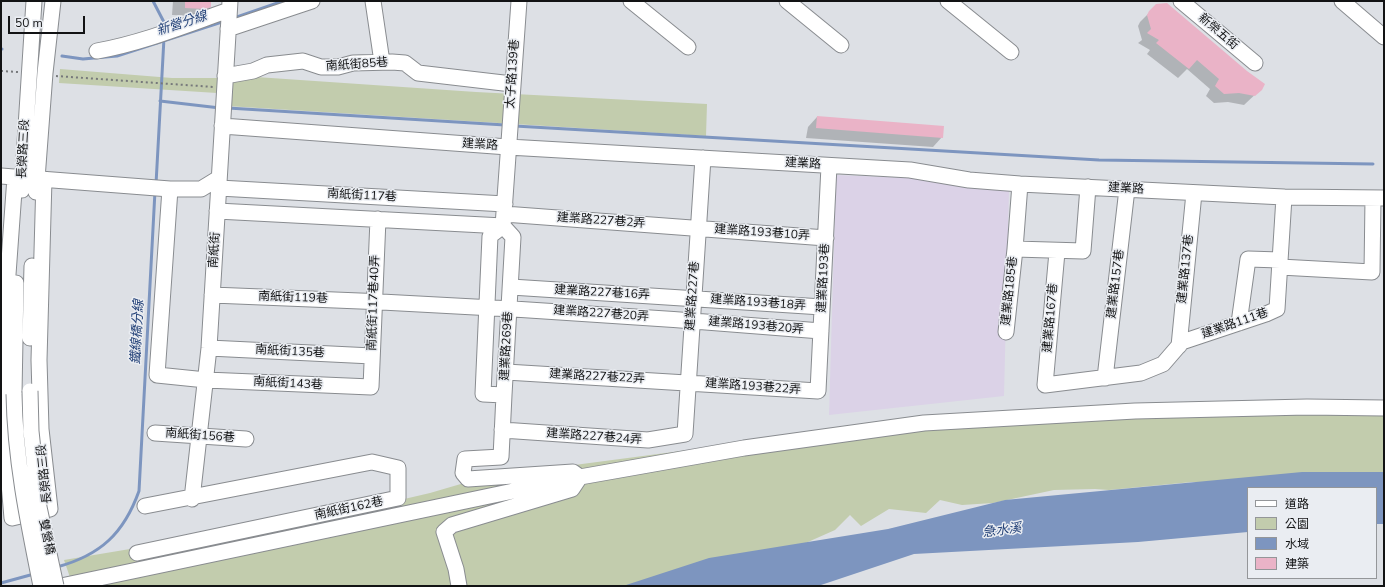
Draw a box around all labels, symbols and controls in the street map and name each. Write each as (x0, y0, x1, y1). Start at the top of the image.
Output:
scale bar (10, 8, 87, 34)
water label: 新營分線 (155, 9, 209, 39)
street label: 新榮五街 (1195, 11, 1241, 53)
text: 50 m (15, 15, 43, 31)
street label: 太子路139巷 (503, 39, 523, 109)
street label: 南紙街85巷 (325, 56, 389, 74)
street label: 長榮路三段 (15, 119, 33, 179)
street label: 建業路 (462, 137, 498, 153)
street label: 建業路 (785, 156, 821, 172)
street label: 建業路 (1108, 181, 1144, 197)
street label: 南紙街117巷 (327, 187, 397, 205)
street label: 建業路227巷2弄 (556, 211, 646, 231)
street label: 建業路193巷10弄 (714, 222, 810, 244)
street label: 南紙街 (207, 232, 223, 268)
street label: 建業路137巷 (1175, 234, 1197, 304)
street label: 建業路193巷 (815, 243, 833, 313)
street label: 建業路157巷 (1105, 249, 1127, 319)
street label: 南紙街117巷40弄 (365, 255, 383, 351)
street label: 建業路185巷 (999, 256, 1021, 326)
street label: 建業路227巷 (683, 261, 703, 331)
street label: 建業路227巷16弄 (554, 283, 650, 303)
street label: 建業路167巷 (1041, 283, 1061, 353)
street label: 南紙街119巷 (258, 290, 328, 306)
street label: 建業路193巷18弄 (710, 292, 806, 314)
water label: 鐵線橋分線 (129, 299, 147, 365)
street label: 建業路227巷20弄 (553, 303, 649, 325)
street label: 建業路111巷 (1200, 306, 1270, 342)
street label: 建業路269巷 (498, 311, 516, 381)
street label: 建業路193巷20弄 (708, 315, 804, 337)
street label: 南紙街135巷 (255, 343, 325, 361)
street label: 建業路227巷22弄 (549, 367, 645, 387)
street label: 南紙街143巷 (253, 375, 323, 393)
street label: 建業路193巷22弄 (705, 376, 801, 398)
street label: 南紙街156巷 (165, 426, 235, 446)
street label: 建業路227巷24弄 (546, 426, 642, 448)
street label: 長榮路三段 (35, 443, 55, 505)
legend (1247, 487, 1377, 579)
street label: 南紙街162巷 (313, 495, 385, 523)
text: 道路 (1285, 496, 1309, 512)
text: 公園 (1285, 516, 1309, 532)
street label: 雙營橋 (35, 518, 57, 556)
water label: 急水溪 (982, 521, 1022, 541)
text: 水域 (1285, 536, 1309, 552)
text: 建築 (1285, 556, 1309, 572)

